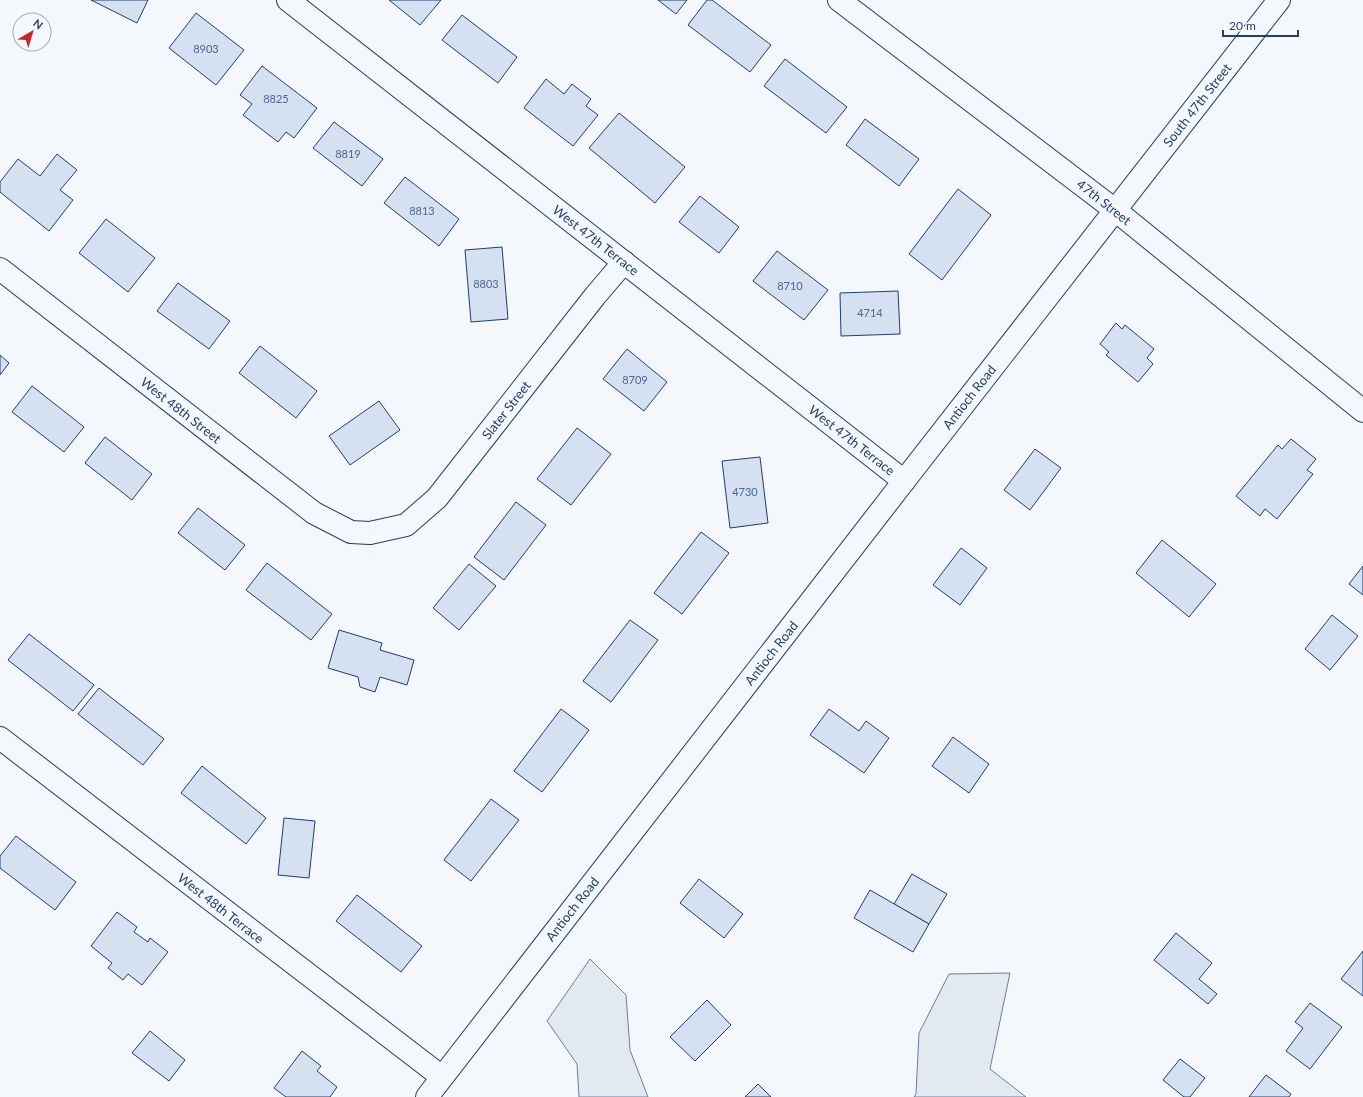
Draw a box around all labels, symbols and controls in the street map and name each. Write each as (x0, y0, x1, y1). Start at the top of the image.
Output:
north arrow (12, 12, 52, 52)
scale bar (1223, 12, 1298, 38)
text: N (31, 16, 46, 31)
text: 20 m (1229, 18, 1256, 33)
house number: 8903 (193, 42, 219, 55)
street label: South 47th Street (1159, 60, 1235, 150)
house number: 8825 (263, 92, 289, 105)
house number: 8819 (335, 147, 361, 160)
street label: 47th Street (1074, 176, 1135, 228)
street label: West 47th Terrace (550, 201, 642, 279)
house number: 8813 (409, 204, 435, 217)
house number: 8803 (473, 277, 499, 290)
house number: 8710 (777, 279, 803, 292)
house number: 4714 (857, 306, 883, 319)
street label: Antioch Road (939, 362, 999, 432)
house number: 8709 (622, 373, 648, 386)
street label: West 48th Street (138, 374, 225, 447)
street label: Slater Street (478, 377, 534, 442)
street label: West 47th Terrace (806, 401, 898, 479)
house number: 4730 (732, 485, 758, 498)
street label: Antioch Road (741, 618, 801, 688)
street label: West 48th Terrace (175, 869, 267, 947)
street label: Antioch Road (542, 874, 602, 944)

